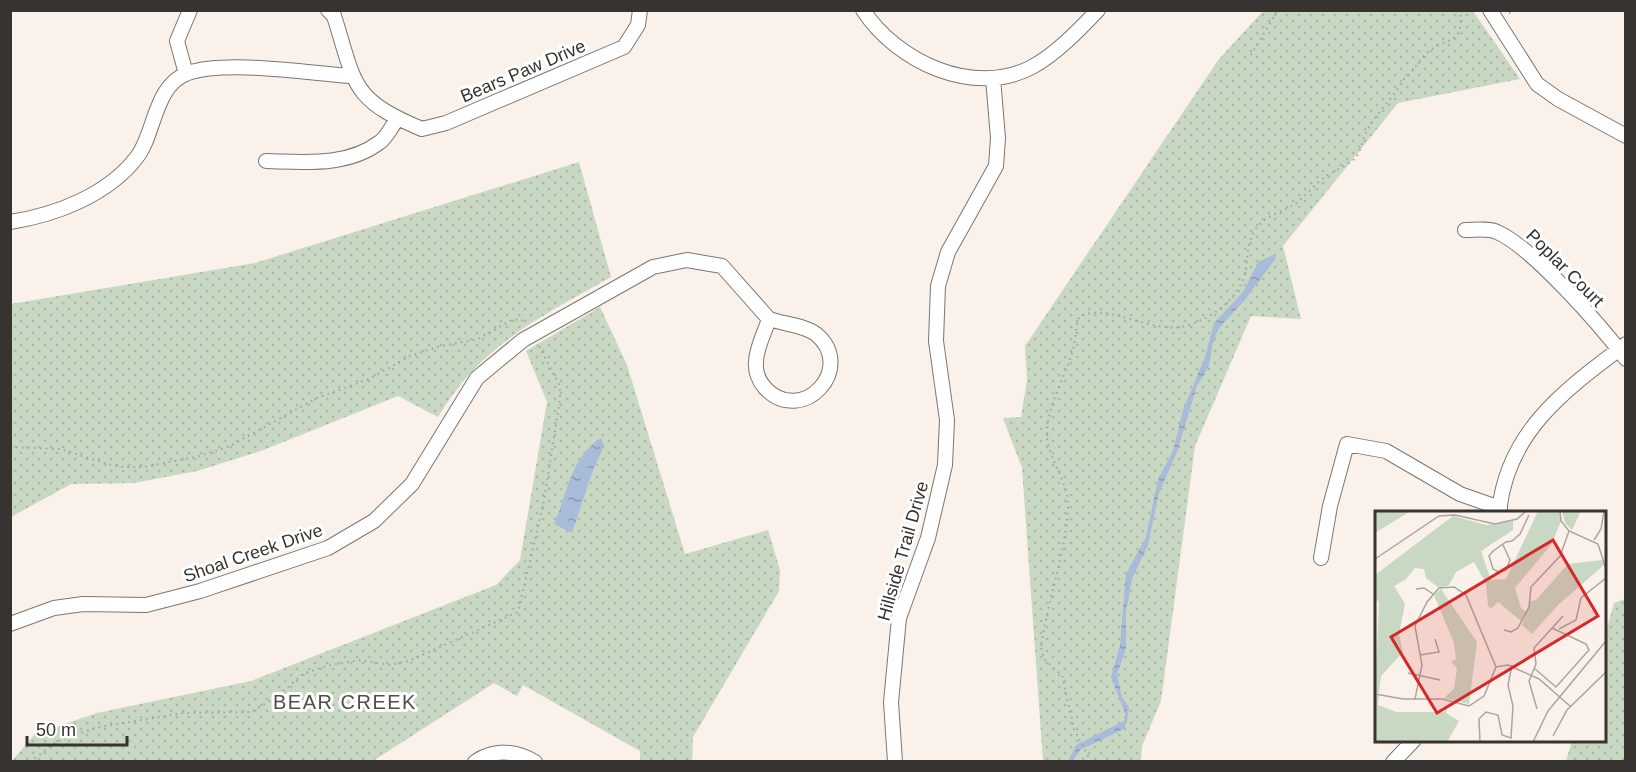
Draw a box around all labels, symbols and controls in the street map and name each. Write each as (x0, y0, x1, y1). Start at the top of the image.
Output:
street label: Bears Paw Drive (457, 36, 589, 106)
street label: Poplar Court (1522, 225, 1608, 311)
street label: Hillside Trail Drive (874, 479, 932, 623)
inset map (1375, 511, 1606, 742)
street label: Shoal Creek Drive (181, 520, 325, 586)
district label: BEAR CREEK (273, 691, 417, 713)
scale bar (27, 709, 128, 747)
text: 50 m (36, 720, 76, 740)

